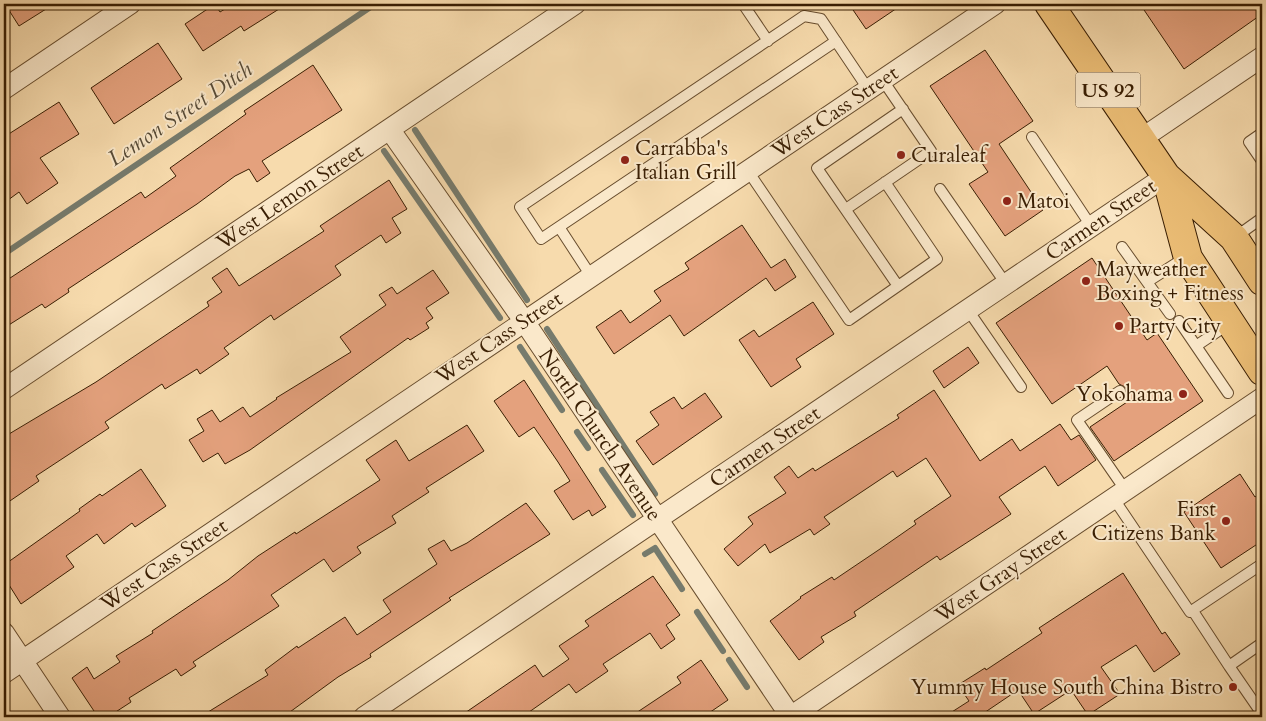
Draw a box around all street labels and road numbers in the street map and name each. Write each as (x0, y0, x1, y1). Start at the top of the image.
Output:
street label: West Cass Street (765, 59, 904, 166)
road number: US 92 (1076, 72, 1140, 108)
street label: West Lemon Street (210, 137, 369, 258)
street label: Carmen Street (1040, 172, 1163, 268)
street label: West Cass Street (429, 285, 568, 392)
street label: North Church Avenue (531, 343, 669, 527)
street label: Carmen Street (704, 399, 827, 495)
street label: West Cass Street (94, 512, 233, 619)
street label: West Gray Street (929, 520, 1073, 630)

